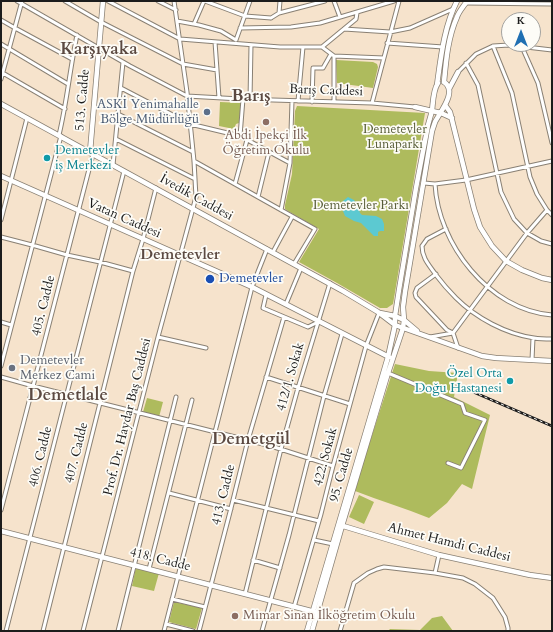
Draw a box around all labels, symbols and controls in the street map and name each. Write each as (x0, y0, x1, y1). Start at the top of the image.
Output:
north arrow (501, 12, 541, 52)
text: K (517, 13, 525, 28)
district label: Karşıyaka (60, 40, 138, 60)
street label: 513. Cadde (73, 68, 93, 132)
street label: Barış Caddesi (289, 82, 363, 100)
district label: Barış (231, 87, 271, 107)
place label: ASKİ Yenimahalle Bölge Müdürlüğü (97, 97, 199, 128)
marker: ASKİ Yenimahalle Bölge Müdürlüğü (202, 107, 212, 117)
marker: Abdi İpekçi İlk Öğretim Okulu (261, 117, 271, 127)
park label: Demetevler Lunaparkı (363, 122, 427, 153)
place label: Abdi İpekçi İlk Öğretim Okulu (222, 128, 310, 159)
place label: Demetevler iş Merkezi (55, 143, 119, 174)
marker: Demetevler iş Merkezi (42, 153, 52, 163)
street label: İvedik Caddesi (157, 171, 235, 225)
street label: Vatan Caddesi (85, 196, 163, 242)
park label: Demetevler Parkı (313, 198, 409, 214)
district label: Demetevler (140, 247, 220, 265)
place label: Demetevler (219, 271, 283, 287)
marker: Demetevler (204, 273, 216, 285)
street label: 405. Cadde (29, 274, 59, 338)
street label: Prof. Dr. Haydar Baş Caddesi (101, 337, 155, 497)
street label: 412/1. Sokak (274, 341, 308, 413)
place label: Demetevler Merkez Cami (20, 353, 95, 384)
marker: Demetevler Merkez Cami (7, 363, 17, 373)
place label: Özel Orta Doğu Hastanesi (415, 366, 502, 397)
marker: Özel Orta Doğu Hastanesi (505, 376, 515, 386)
district label: Demetlale (28, 386, 108, 406)
street label: 407. Cadde (62, 421, 92, 485)
street label: 406. Cadde (26, 425, 56, 489)
street label: 422. Sokak (311, 426, 341, 488)
district label: Demetgül (212, 430, 290, 450)
street label: 95. Cadde (327, 446, 357, 504)
street label: 413. Cadde (209, 463, 239, 527)
street label: Ahmet Hamdi Caddesi (386, 520, 512, 566)
street label: 418. Cadde (128, 545, 192, 575)
place label: Mimar Sinan İlköğretim Okulu (243, 608, 415, 624)
marker: Mimar Sinan İlköğretim Okulu (230, 611, 240, 621)

